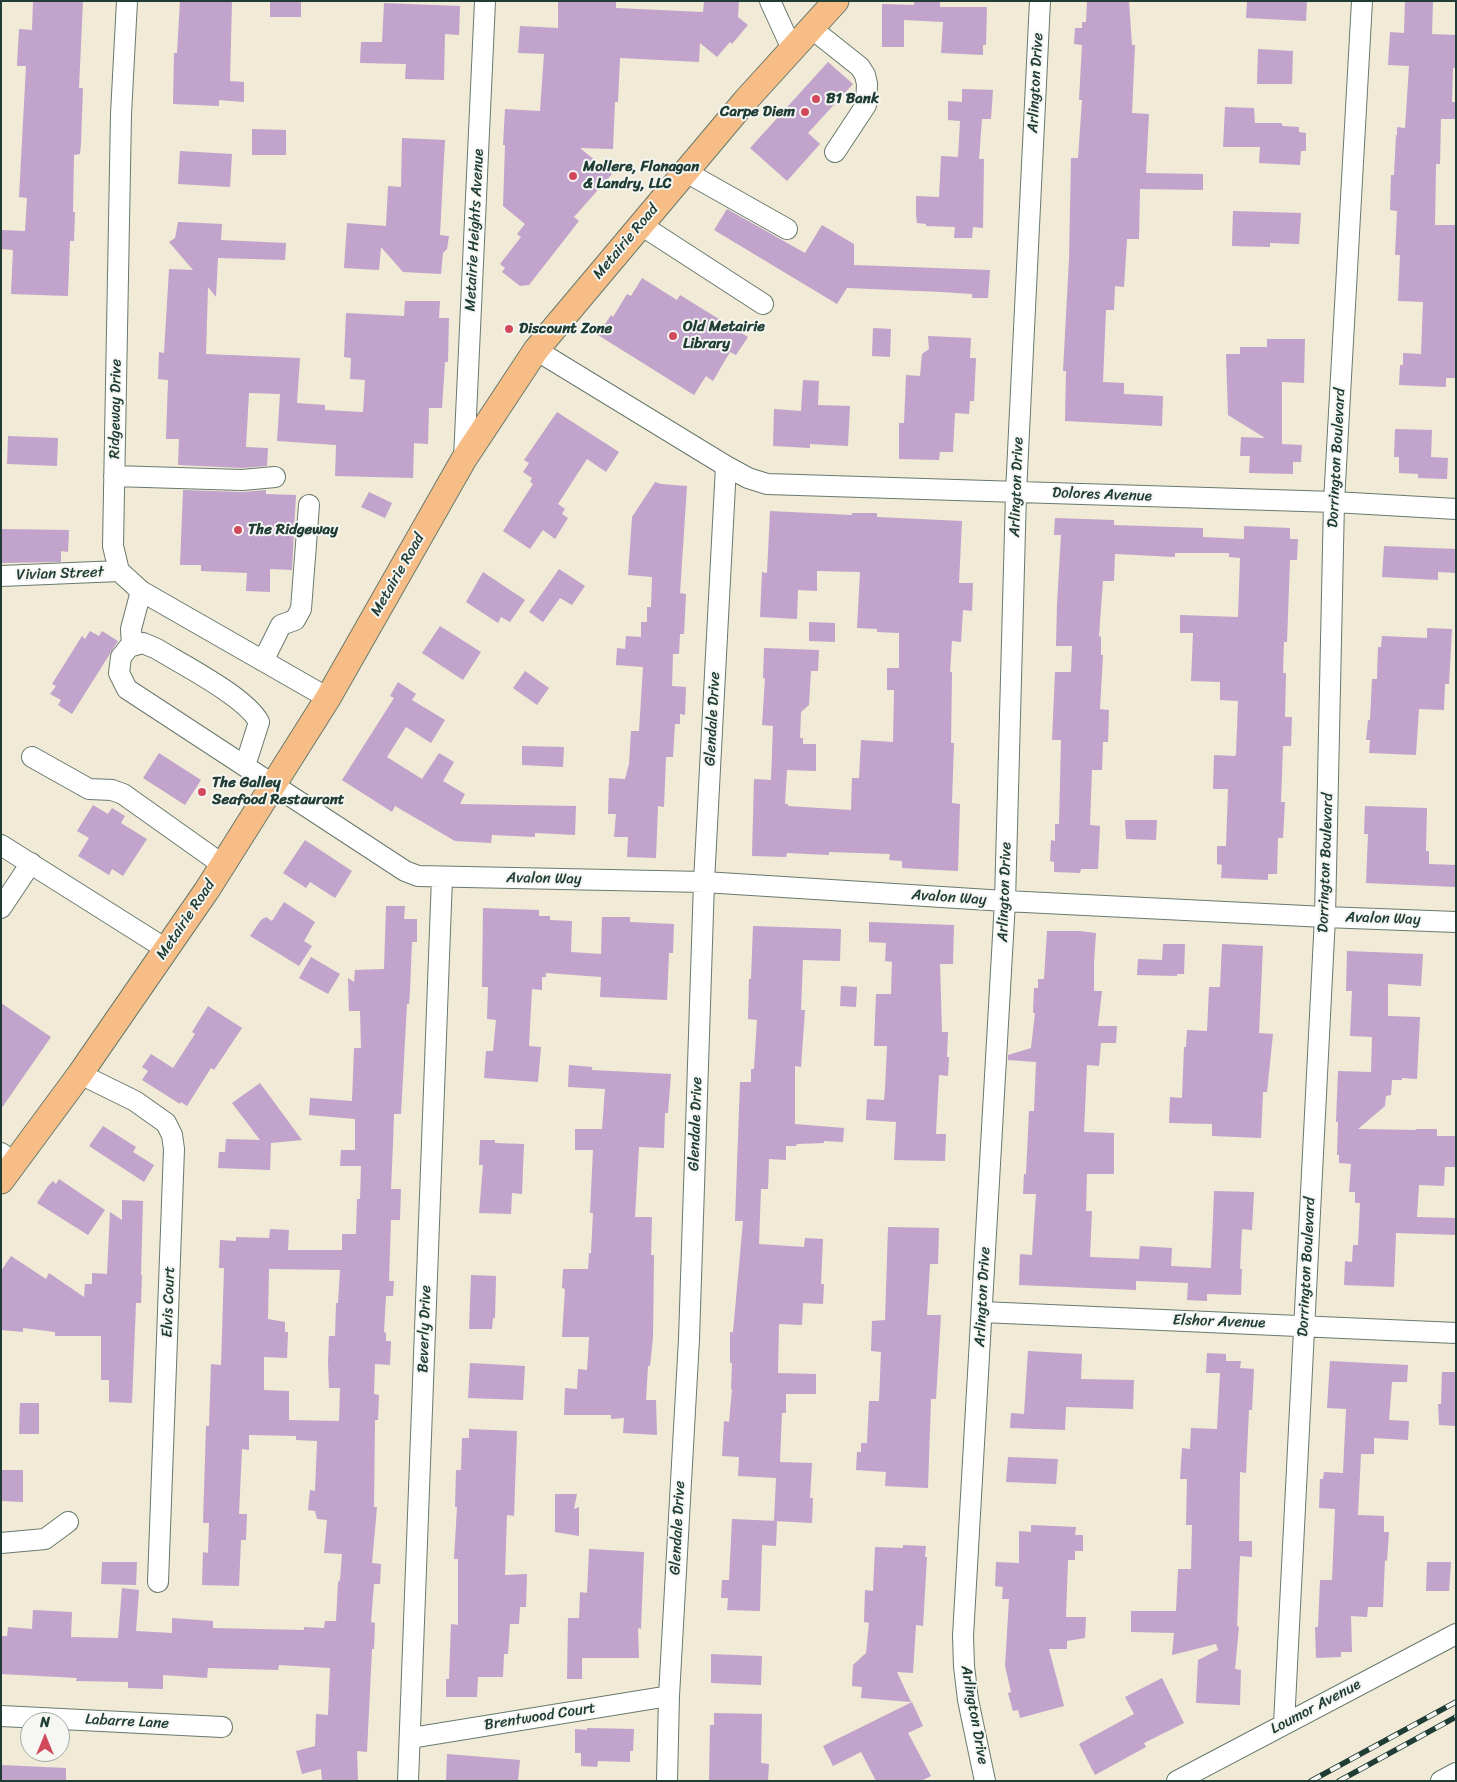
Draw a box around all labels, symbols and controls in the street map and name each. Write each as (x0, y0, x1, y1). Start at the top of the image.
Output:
street label: Arlington Drive (1024, 32, 1048, 134)
place label: B1 Bank (826, 90, 879, 108)
marker: B1 Bank (810, 93, 822, 105)
place label: Carpe Diem (720, 103, 795, 121)
marker: Carpe Diem (799, 106, 811, 118)
street label: Metairie Heights Avenue (462, 148, 488, 312)
place label: Mollere, Flanagan & Landry, LLC (583, 158, 699, 193)
marker: Mollere, Flanagan & Landry, LLC (567, 170, 579, 182)
street label: Metairie Road (589, 201, 663, 283)
place label: Old Metairie Library (683, 318, 765, 353)
place label: Discount Zone (519, 320, 612, 338)
marker: Discount Zone (503, 323, 515, 335)
marker: Old Metairie Library (667, 330, 679, 342)
street label: Ridgeway Drive (106, 359, 126, 459)
street label: Dorrington Boulevard (1324, 388, 1350, 528)
street label: Arlington Drive (1006, 437, 1028, 537)
street label: Dolores Avenue (1052, 484, 1152, 506)
place label: The Ridgeway (248, 521, 338, 539)
marker: The Ridgeway (232, 524, 244, 536)
street label: Metairie Road (367, 531, 429, 619)
street label: Vivian Street (16, 563, 104, 585)
street label: Glendale Drive (702, 671, 724, 767)
place label: The Galley Seafood Restaurant (212, 774, 344, 809)
marker: The Galley Seafood Restaurant (196, 786, 208, 798)
street label: Dorrington Boulevard (1315, 793, 1337, 933)
street label: Arlington Drive (994, 842, 1016, 942)
street label: Avalon Way (506, 869, 582, 889)
street label: Metairie Road (153, 877, 219, 963)
street label: Avalon Way (911, 886, 987, 910)
street label: Avalon Way (1345, 909, 1421, 929)
street label: Glendale Drive (685, 1077, 707, 1171)
street label: Dorrington Boulevard (1294, 1197, 1320, 1337)
street label: Arlington Drive (971, 1246, 995, 1348)
street label: Elvis Court (159, 1266, 179, 1338)
street label: Beverly Drive (414, 1285, 436, 1373)
street label: Elshor Avenue (1172, 1311, 1266, 1333)
street label: Glendale Drive (667, 1480, 689, 1576)
street label: Arlington Drive (956, 1664, 992, 1766)
street label: Loumor Avenue (1268, 1676, 1364, 1738)
street label: Brentwood Court (483, 1699, 597, 1735)
text: N (40, 1710, 50, 1735)
street label: Labarre Lane (85, 1711, 169, 1733)
north arrow (20, 1712, 70, 1762)

